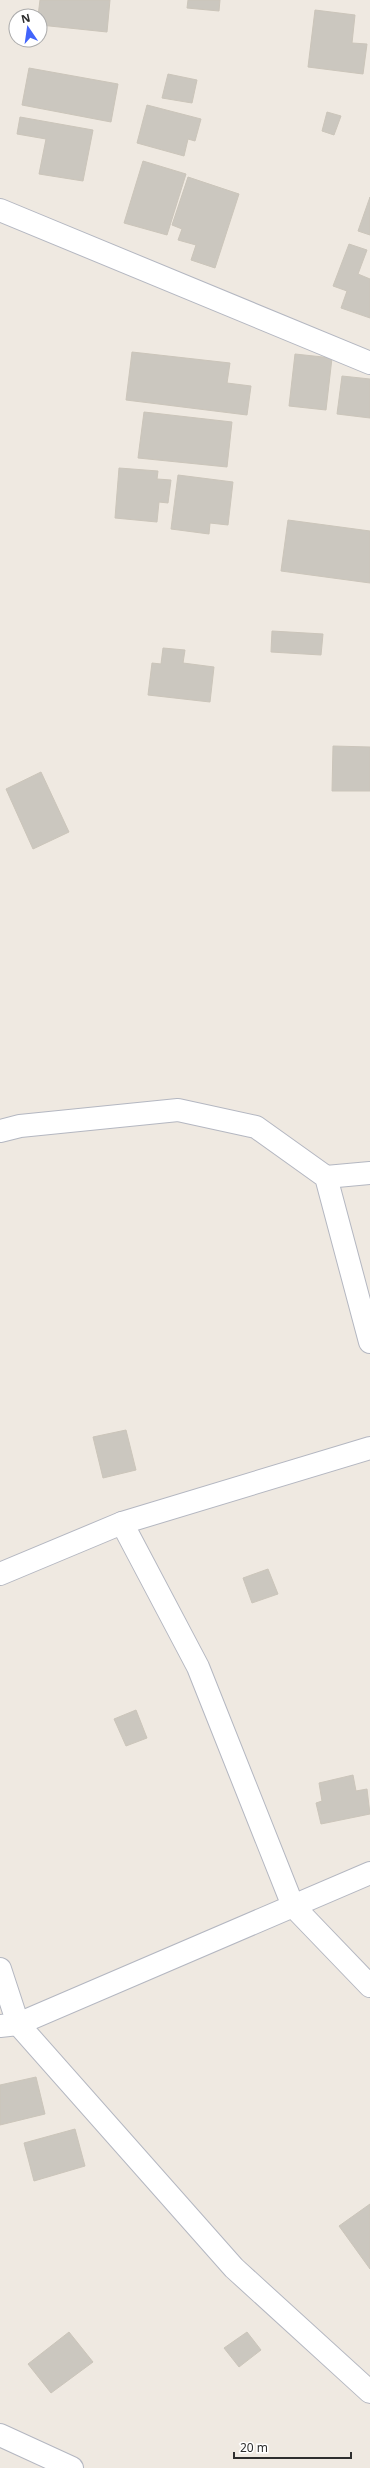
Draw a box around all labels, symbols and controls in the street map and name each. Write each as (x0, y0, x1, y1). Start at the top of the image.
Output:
north arrow (8, 8, 48, 48)
text: N (20, 9, 32, 26)
scale bar (234, 2434, 351, 2460)
text: 20 m (240, 2439, 268, 2456)

